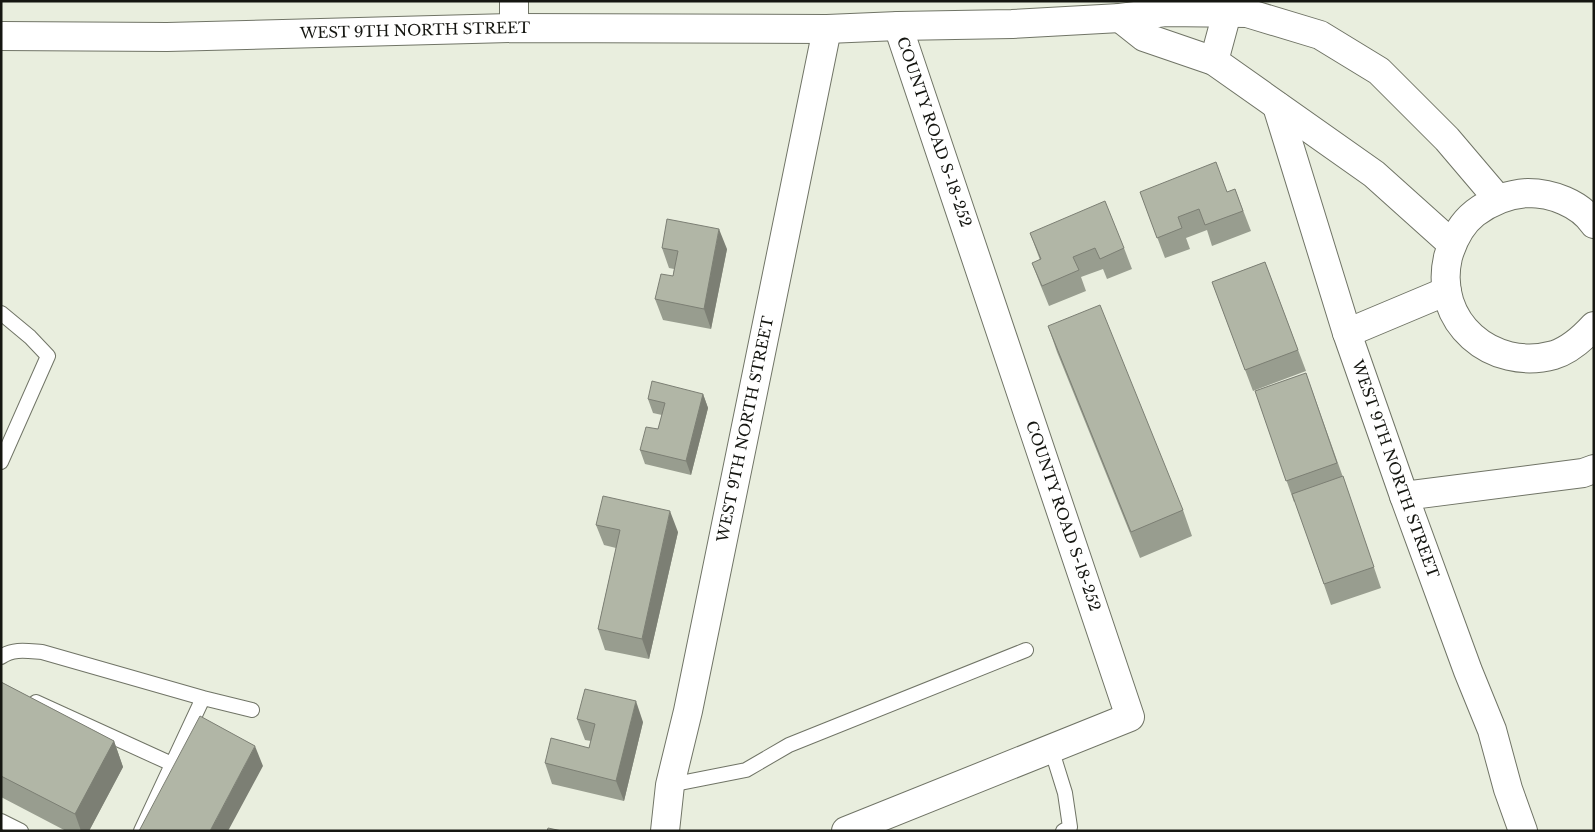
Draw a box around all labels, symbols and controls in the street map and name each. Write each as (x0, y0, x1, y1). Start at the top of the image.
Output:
street label: WEST 9TH NORTH STREET (299, 18, 530, 43)
street label: COUNTY ROAD S-18-252 (893, 34, 976, 229)
street label: WEST 9TH NORTH STREET (712, 314, 777, 545)
street label: WEST 9TH NORTH STREET (1348, 356, 1443, 581)
street label: COUNTY ROAD S-18-252 (1022, 418, 1105, 613)

